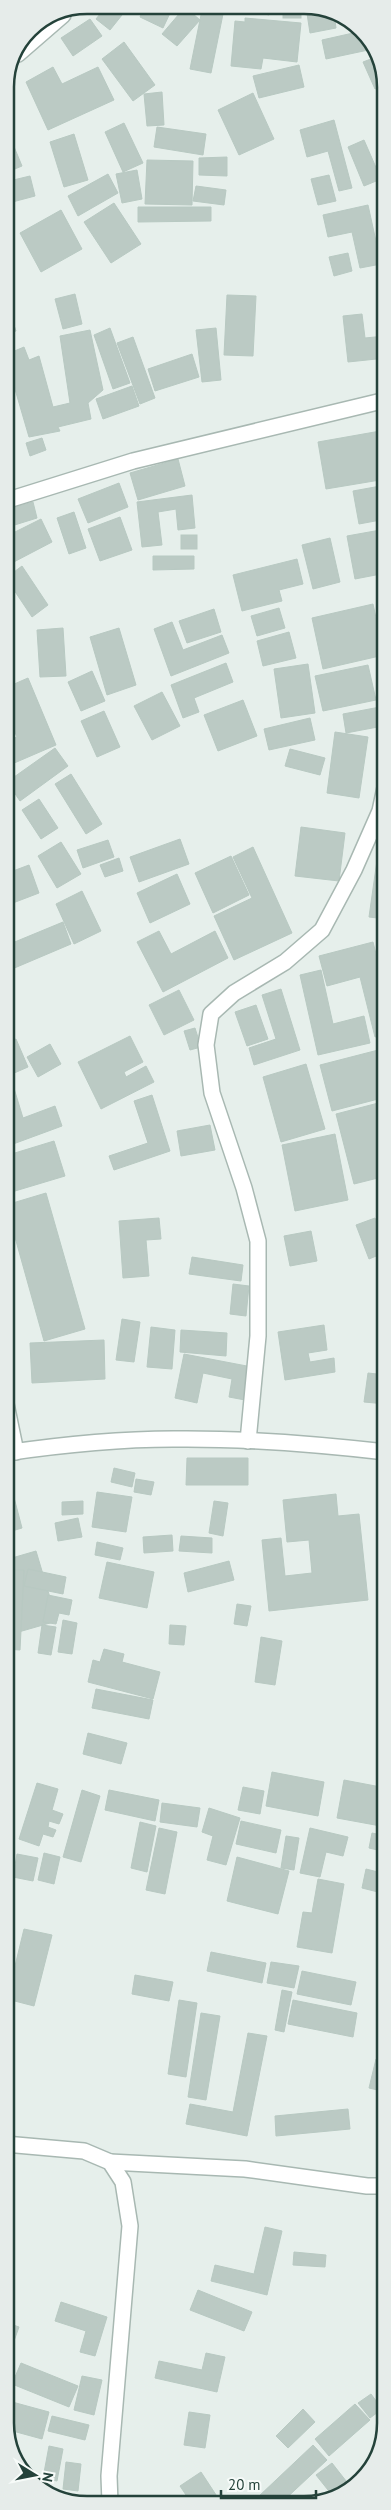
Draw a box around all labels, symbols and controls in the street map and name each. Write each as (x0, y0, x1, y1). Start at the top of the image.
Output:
north arrow (10, 2450, 60, 2500)
scale bar (221, 2468, 316, 2500)
text: N (38, 2471, 57, 2483)
text: 20 m (228, 2475, 261, 2494)

